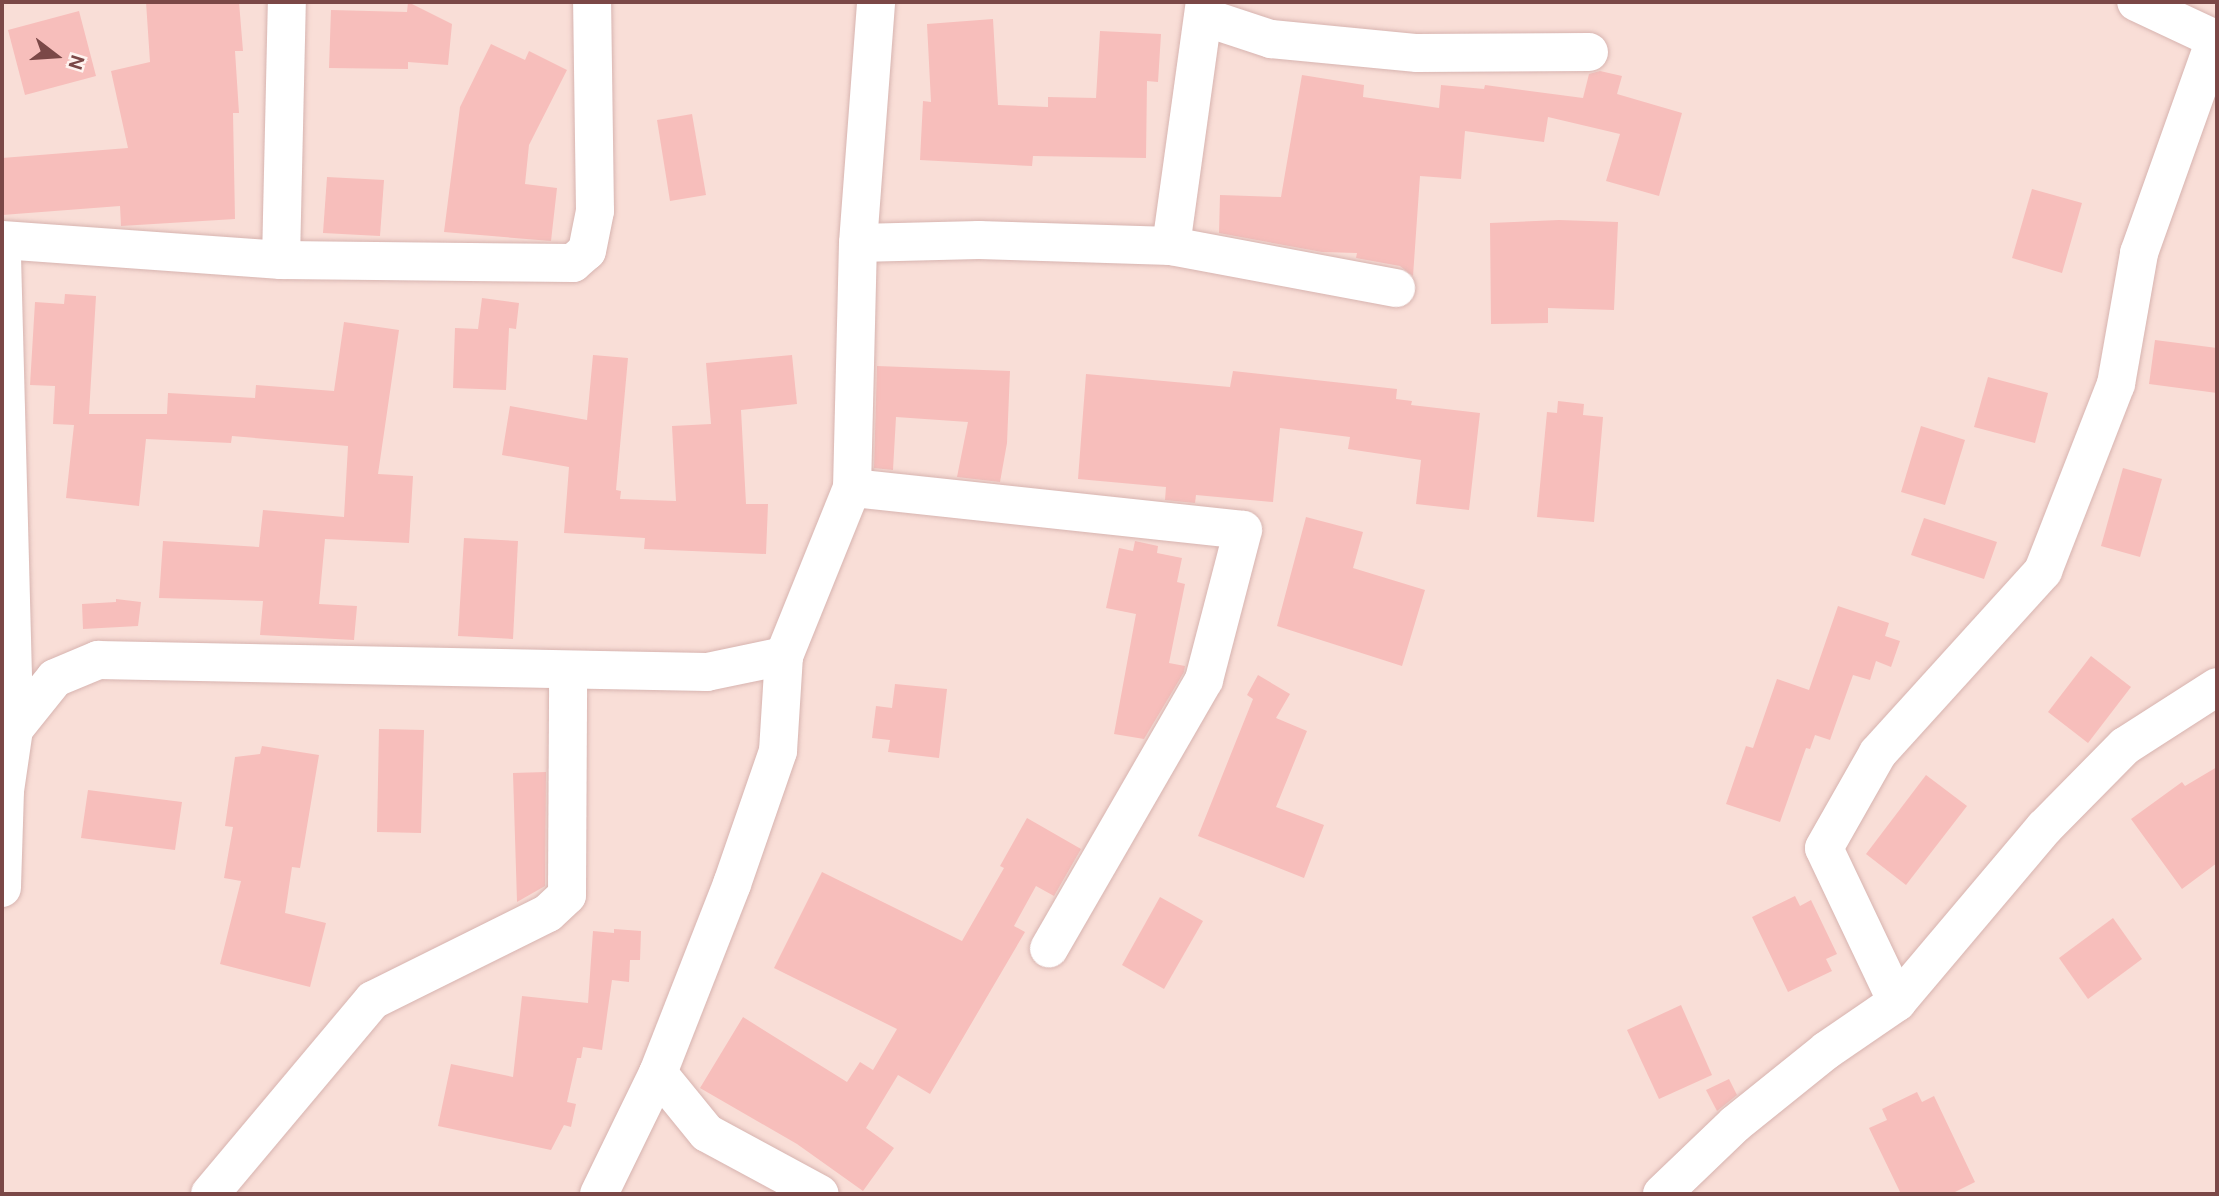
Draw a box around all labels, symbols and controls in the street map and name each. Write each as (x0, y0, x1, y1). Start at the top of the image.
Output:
north arrow (21, 21, 91, 91)
text: N (63, 52, 91, 73)

